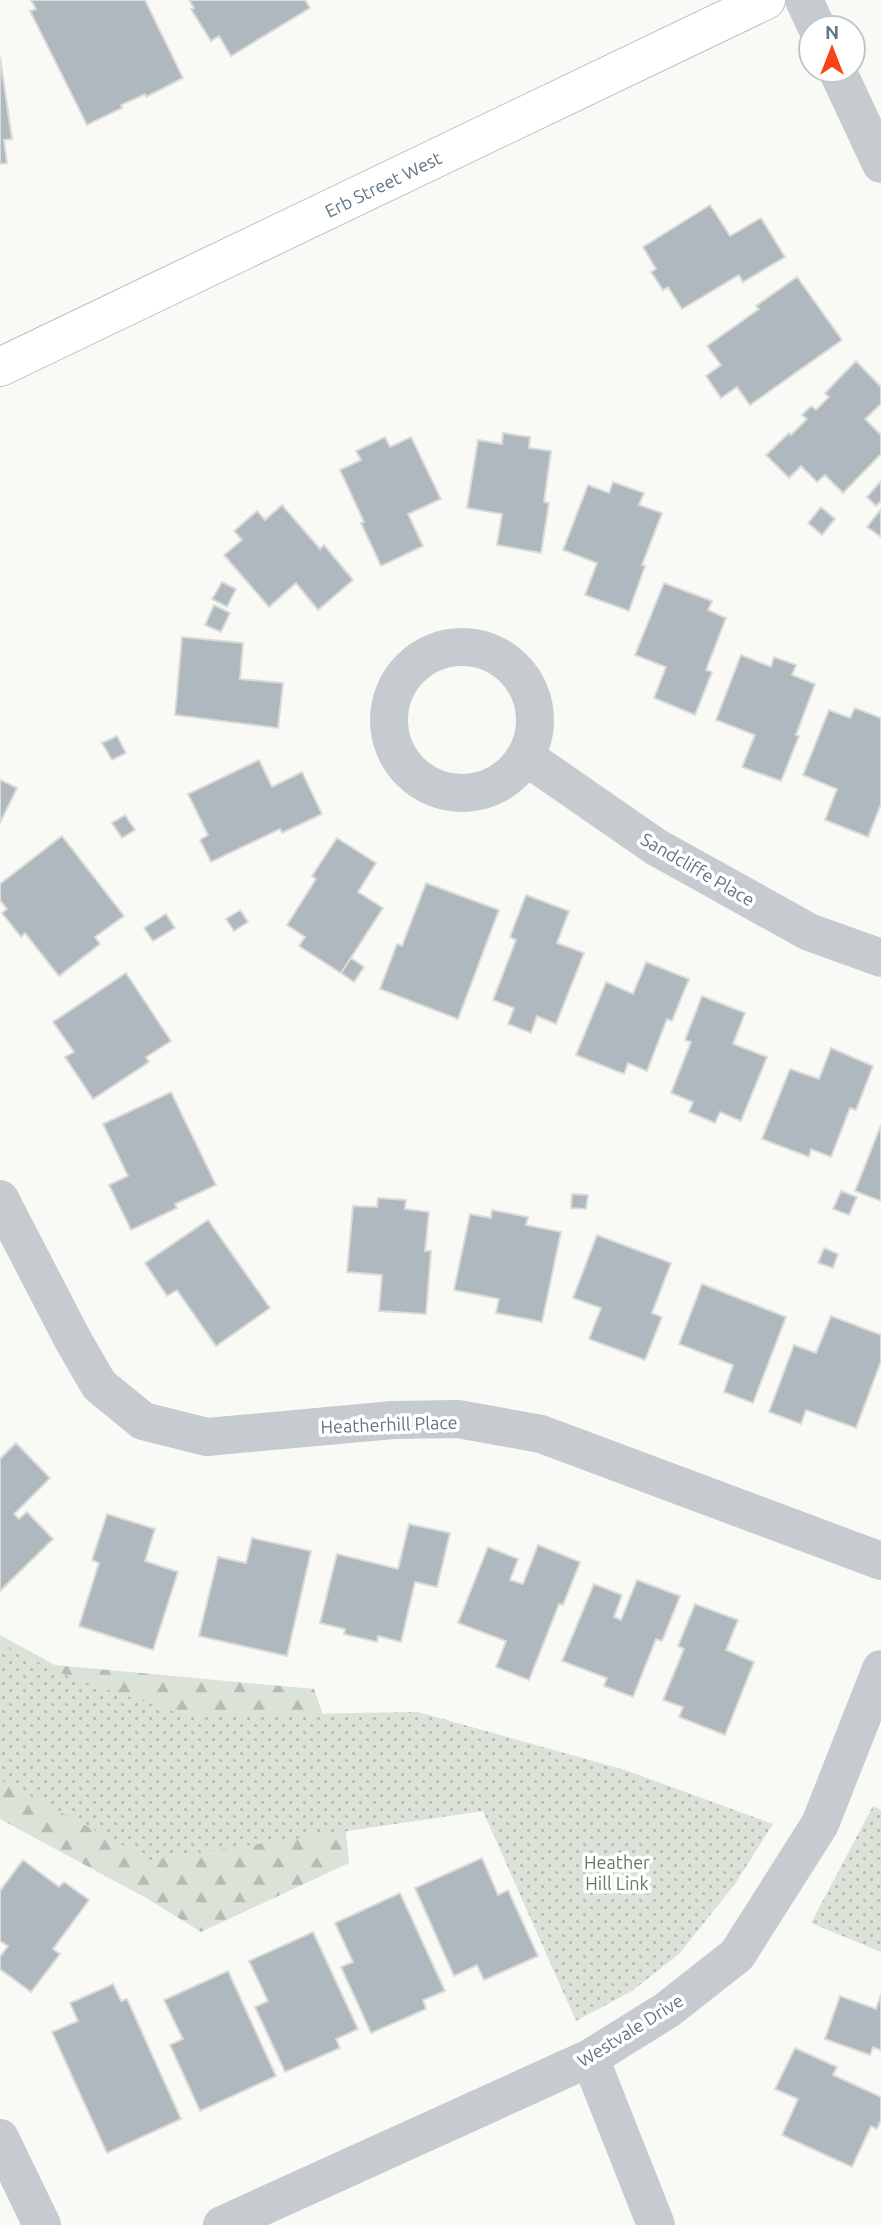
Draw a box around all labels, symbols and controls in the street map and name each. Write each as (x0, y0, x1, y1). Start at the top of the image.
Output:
north arrow (797, 14, 867, 84)
text: N (825, 21, 839, 43)
street label: Erb Street West (321, 147, 445, 221)
street label: Sandcliffe Place (638, 828, 758, 910)
street label: Heatherhill Place (320, 1412, 458, 1436)
park label: Heather Hill Link (584, 1852, 650, 1893)
street label: Westvale Drive (574, 1990, 686, 2070)

